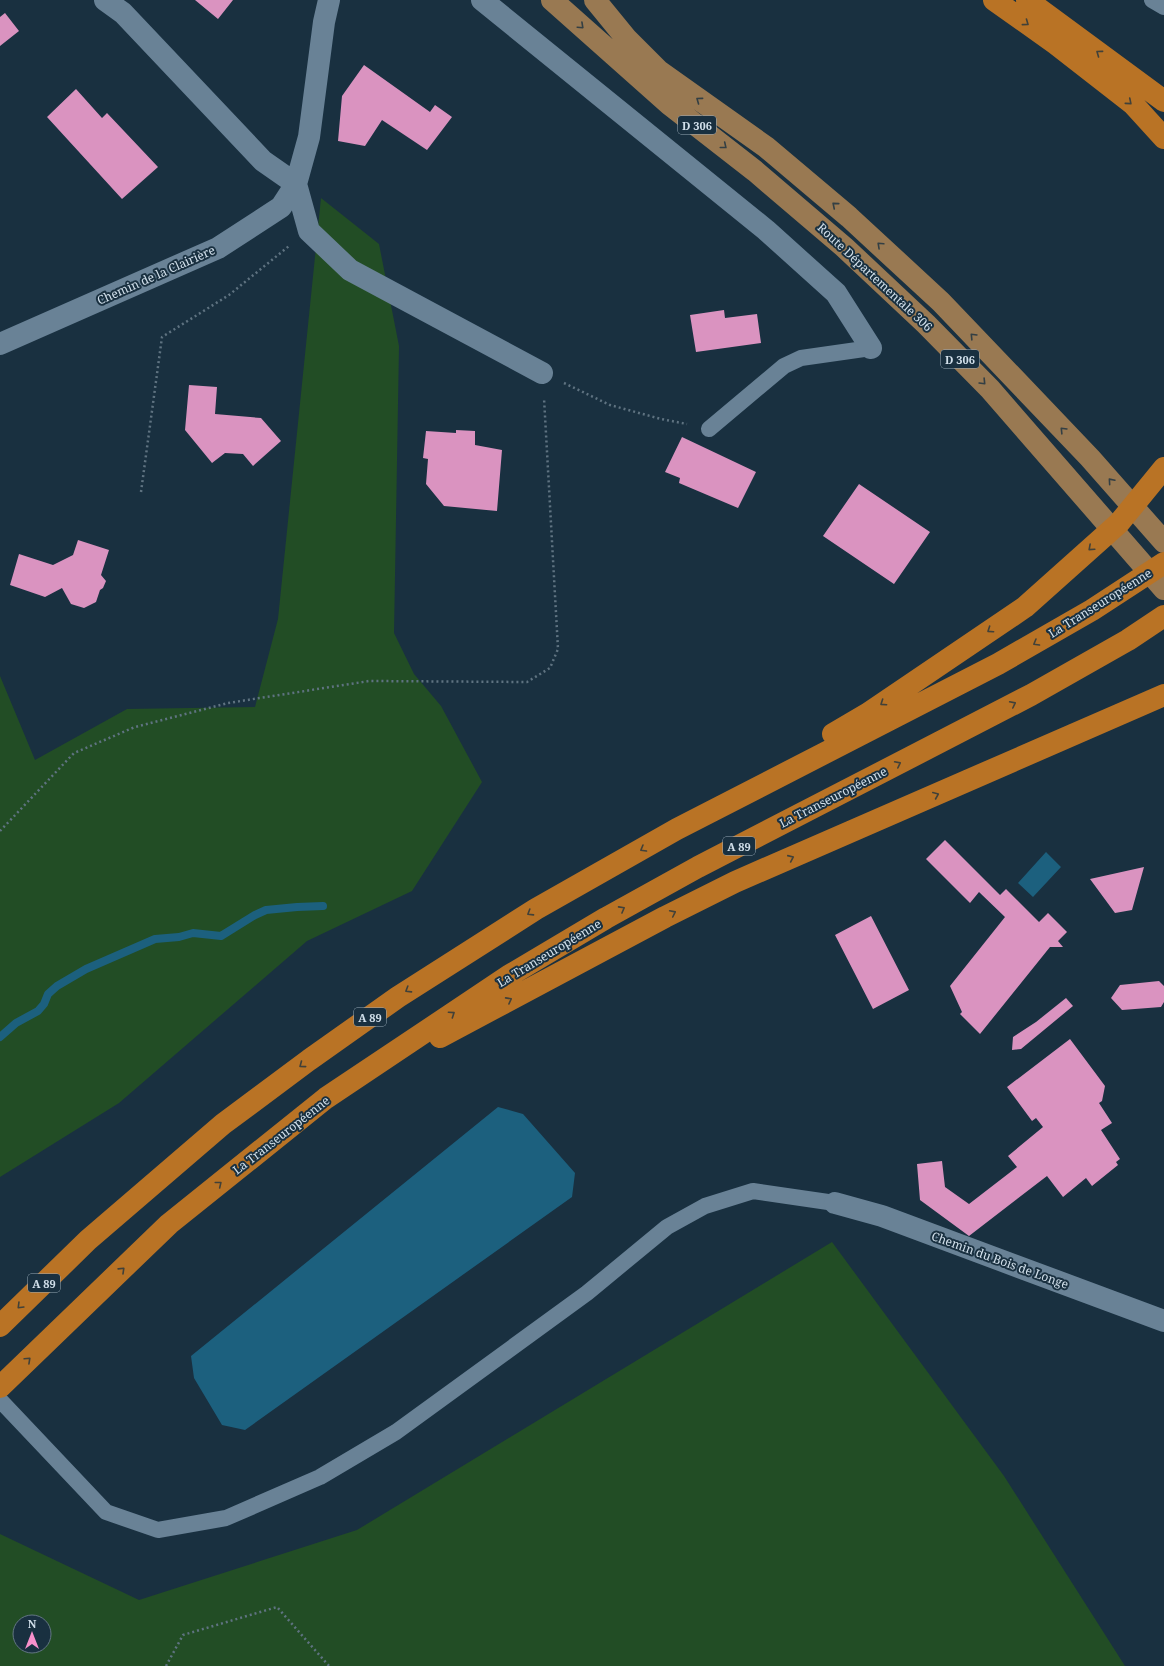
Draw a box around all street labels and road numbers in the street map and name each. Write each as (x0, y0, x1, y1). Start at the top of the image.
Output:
road number: D 306 (678, 116, 716, 134)
street label: Route Départementale 306 (814, 219, 936, 335)
street label: Chemin de la Clairière (94, 241, 218, 309)
road number: D 306 (941, 350, 979, 368)
street label: La Transeuropéenne (1045, 564, 1155, 642)
street label: La Transeuropéenne (776, 762, 890, 832)
road number: A 89 (723, 837, 755, 855)
street label: La Transeuropéenne (494, 915, 604, 991)
road number: A 89 (354, 1008, 386, 1026)
street label: La Transeuropéenne (229, 1092, 333, 1178)
street label: Chemin du Bois de Longe (929, 1227, 1071, 1293)
road number: A 89 (28, 1274, 60, 1292)

